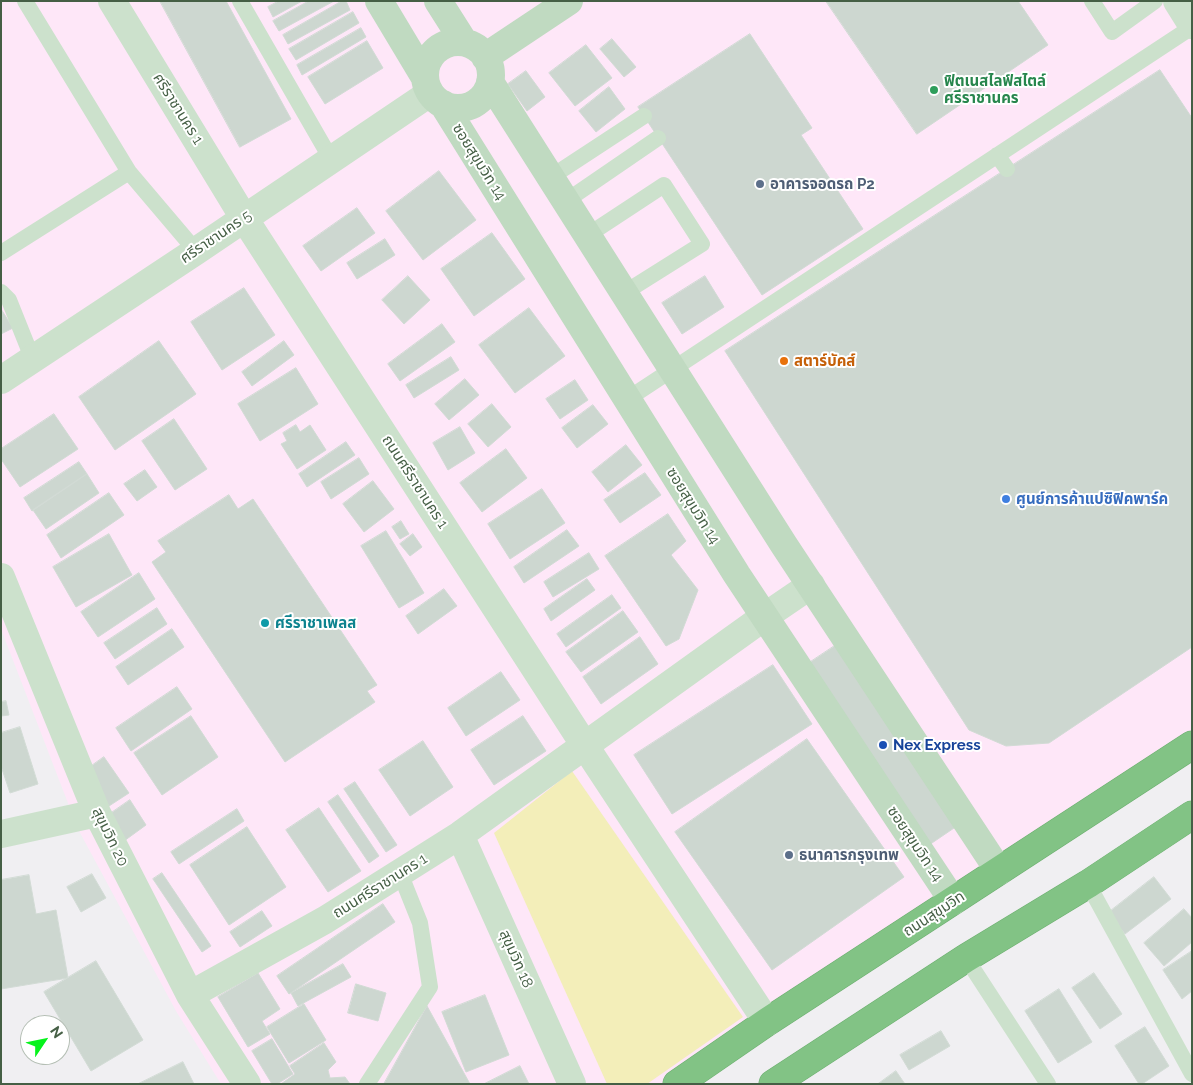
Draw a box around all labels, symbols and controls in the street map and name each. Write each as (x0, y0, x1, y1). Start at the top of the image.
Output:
street label: ศรีราชานคร 1 (149, 70, 207, 148)
place label: ฟิตเนสไลฟ์สไตล์ ศรีราชานคร (944, 72, 1046, 107)
marker: ฟิตเนสไลฟ์สไตล์ ศรีราชานคร (928, 84, 940, 96)
street label: ซอยสุขุมวิท 14 (448, 120, 510, 204)
place label: อาคารจอดรถ P2 (770, 175, 875, 193)
marker: อาคารจอดรถ P2 (754, 178, 766, 190)
street label: ศรีราชานคร 5 (177, 207, 255, 267)
place label: สตาร์บัคส์ (794, 352, 855, 370)
marker: สตาร์บัคส์ (778, 355, 790, 367)
street label: ถนนศรีราชานคร 1 (378, 432, 452, 532)
street label: ซอยสุขุมวิท 14 (662, 464, 724, 548)
place label: ศูนย์การค้าแปซิฟิคพาร์ค (1016, 490, 1168, 508)
marker: ศูนย์การค้าแปซิฟิคพาร์ค (1000, 493, 1012, 505)
place label: ศรีราชาเพลส (275, 614, 356, 632)
marker: ศรีราชาเพลส (259, 617, 271, 629)
place label: Nex Express (893, 736, 981, 754)
marker: Nex Express (877, 739, 889, 751)
street label: ซอยสุขุมวิท 14 (883, 803, 947, 885)
street label: สุขุมวิท 20 (88, 805, 132, 869)
place label: ธนาคารกรุงเทพ (799, 846, 899, 864)
marker: ธนาคารกรุงเทพ (783, 849, 795, 861)
street label: ถนนศรีราชานคร 1 (329, 850, 431, 922)
street label: ถนนสุขุมวิท (900, 887, 968, 941)
street label: สุขุมวิท 18 (495, 927, 537, 991)
north arrow (20, 1015, 70, 1065)
text: N (47, 1023, 66, 1041)

